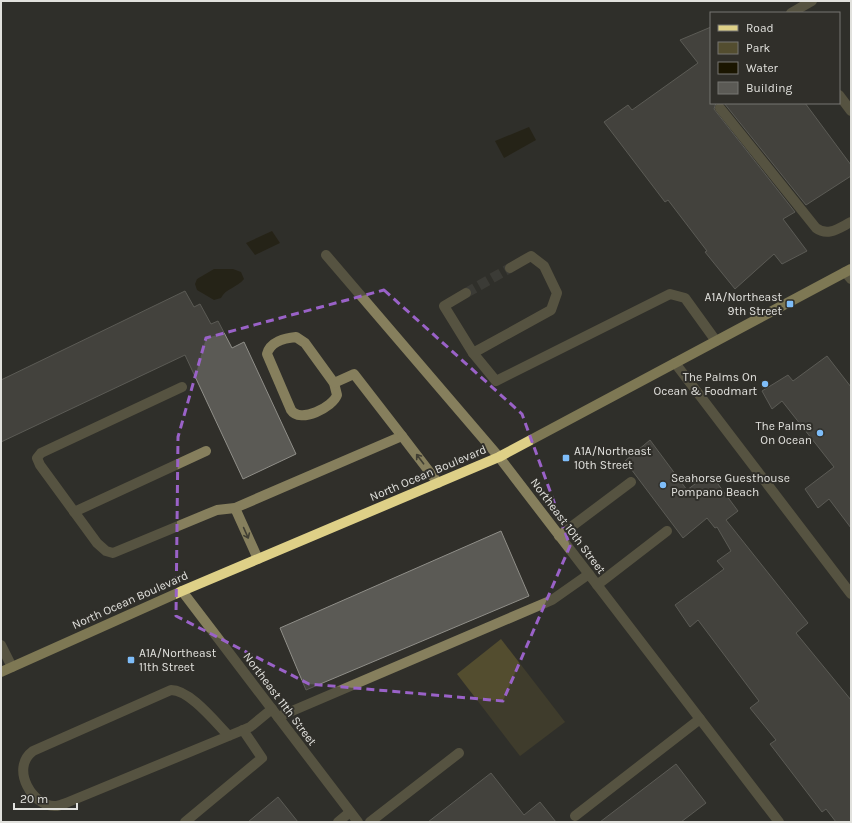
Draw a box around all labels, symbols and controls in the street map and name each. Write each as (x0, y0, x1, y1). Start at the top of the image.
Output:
legend (710, 12, 840, 104)
text: Road (746, 21, 774, 35)
text: Park (746, 41, 771, 55)
text: Water (746, 61, 779, 75)
text: Building (746, 81, 793, 95)
place label: A1A/Northeast 9th Street (705, 290, 782, 318)
marker: A1A/Northeast 9th Street (785, 299, 795, 309)
place label: The Palms On Ocean & Foodmart (654, 370, 757, 398)
marker: The Palms On Ocean & Foodmart (760, 379, 770, 389)
place label: The Palms On Ocean (756, 419, 812, 447)
marker: The Palms On Ocean (815, 428, 825, 438)
street label: North Ocean Boulevard (368, 442, 488, 504)
place label: A1A/Northeast 10th Street (574, 444, 652, 472)
marker: A1A/Northeast 10th Street (561, 453, 571, 463)
one-way arrow (416, 454, 425, 465)
place label: Seahorse Guesthouse Pompano Beach (671, 471, 790, 499)
street label: Northeast 10th Street (528, 475, 609, 577)
marker: Seahorse Guesthouse Pompano Beach (658, 480, 668, 490)
one-way arrow (243, 527, 250, 539)
street label: North Ocean Boulevard (70, 568, 190, 632)
place label: A1A/Northeast 11th Street (139, 646, 217, 674)
street label: Northeast 11th Street (240, 650, 320, 749)
marker: A1A/Northeast 11th Street (126, 655, 136, 665)
scale bar (14, 785, 77, 811)
text: 20 m (20, 792, 48, 806)

